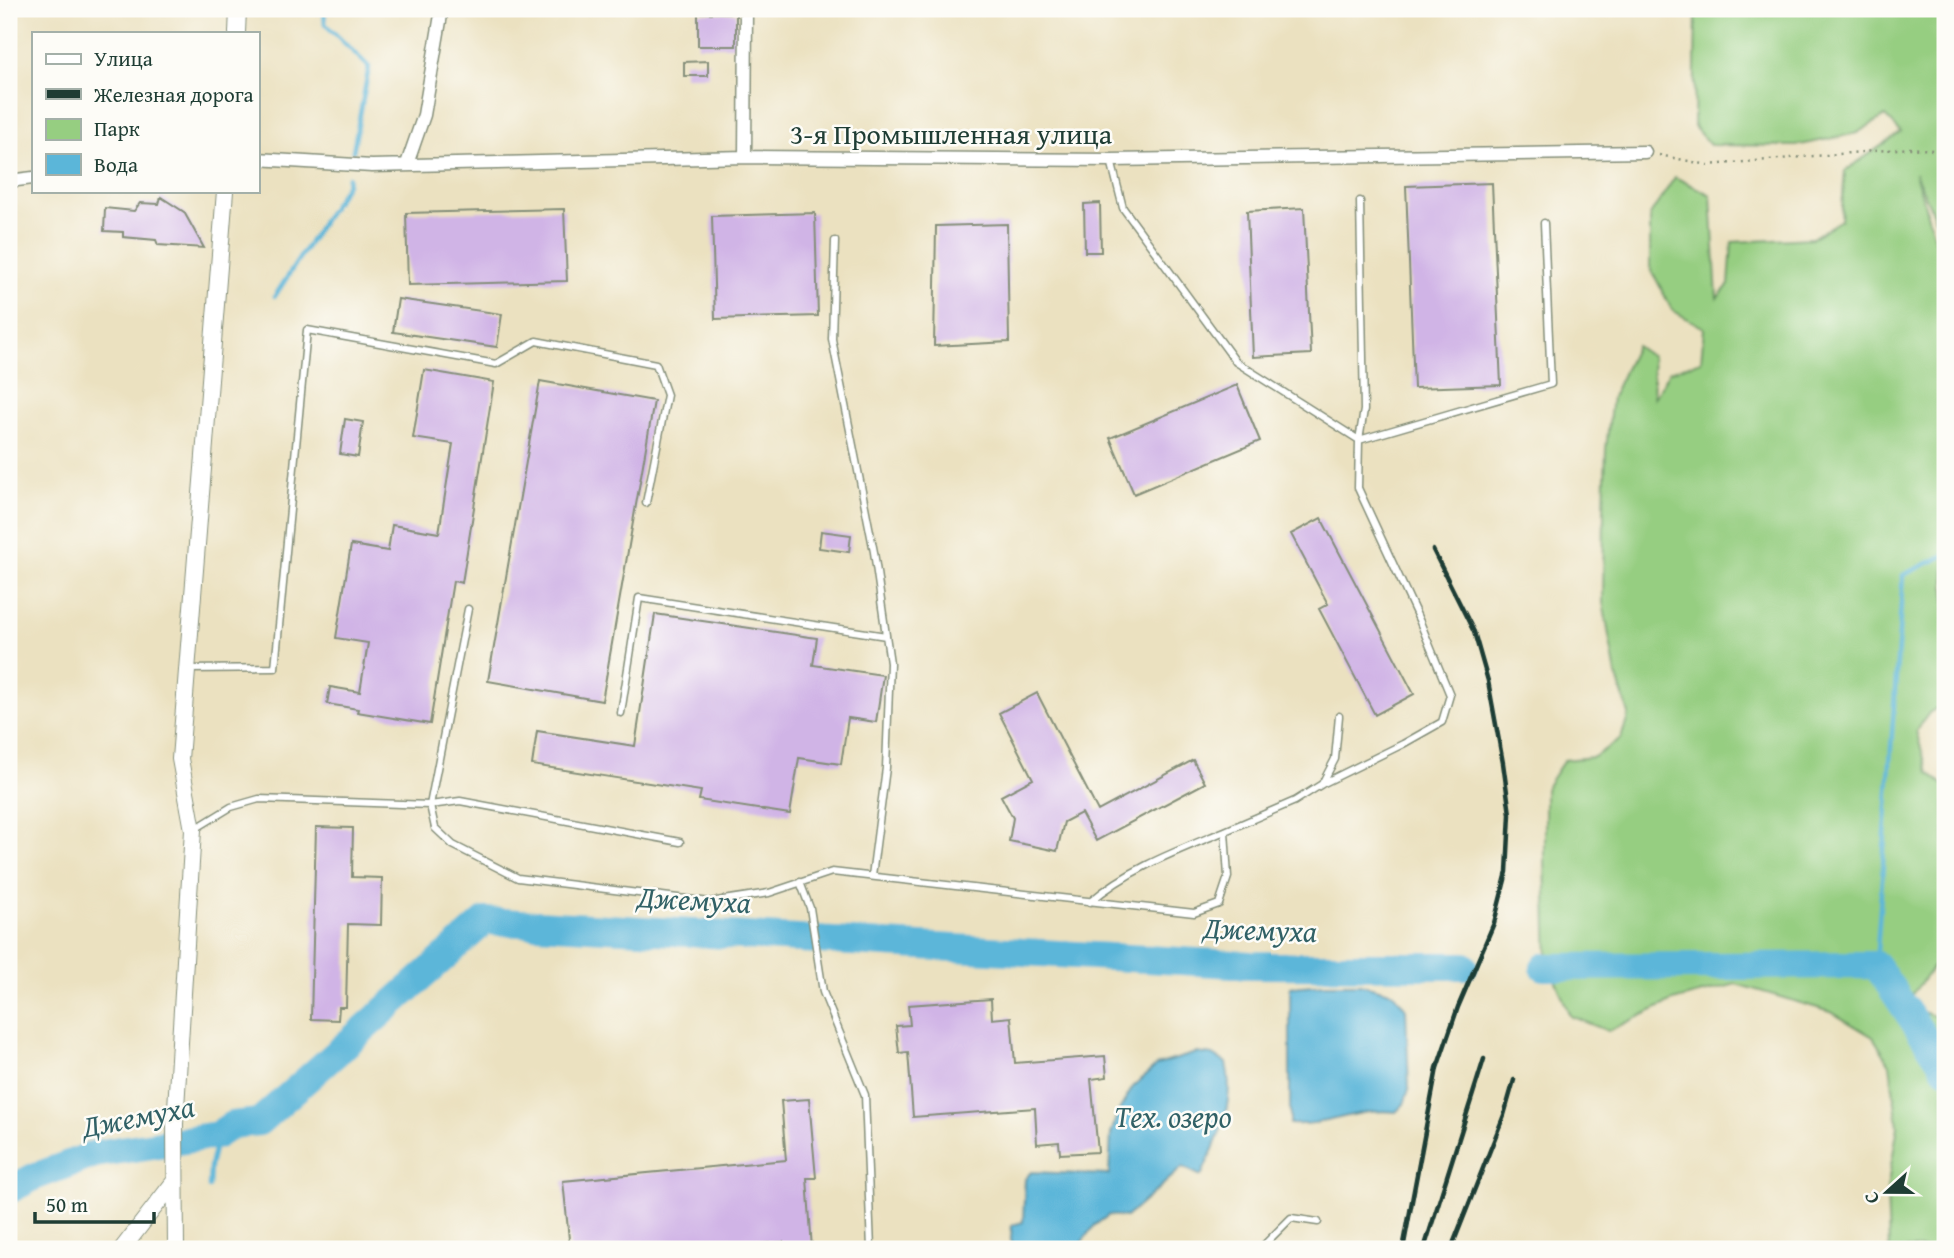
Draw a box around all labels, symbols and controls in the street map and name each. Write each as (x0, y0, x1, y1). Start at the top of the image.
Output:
legend (32, 32, 259, 192)
text: Улица (94, 43, 153, 74)
text: Железная дорога (93, 79, 254, 110)
text: Парк (94, 113, 140, 144)
street label: 3-я Промышленная улица (790, 113, 1113, 154)
text: Вода (94, 149, 138, 180)
water label: Джемуха (634, 874, 752, 924)
water label: Джемуха (1200, 905, 1318, 953)
water label: Джемуха (76, 1084, 198, 1149)
water label: Тех. озеро (1114, 1094, 1232, 1138)
north arrow (1853, 1156, 1923, 1226)
scale bar (35, 1181, 154, 1225)
text: С (1856, 1188, 1886, 1208)
text: 50 m (46, 1189, 88, 1220)

